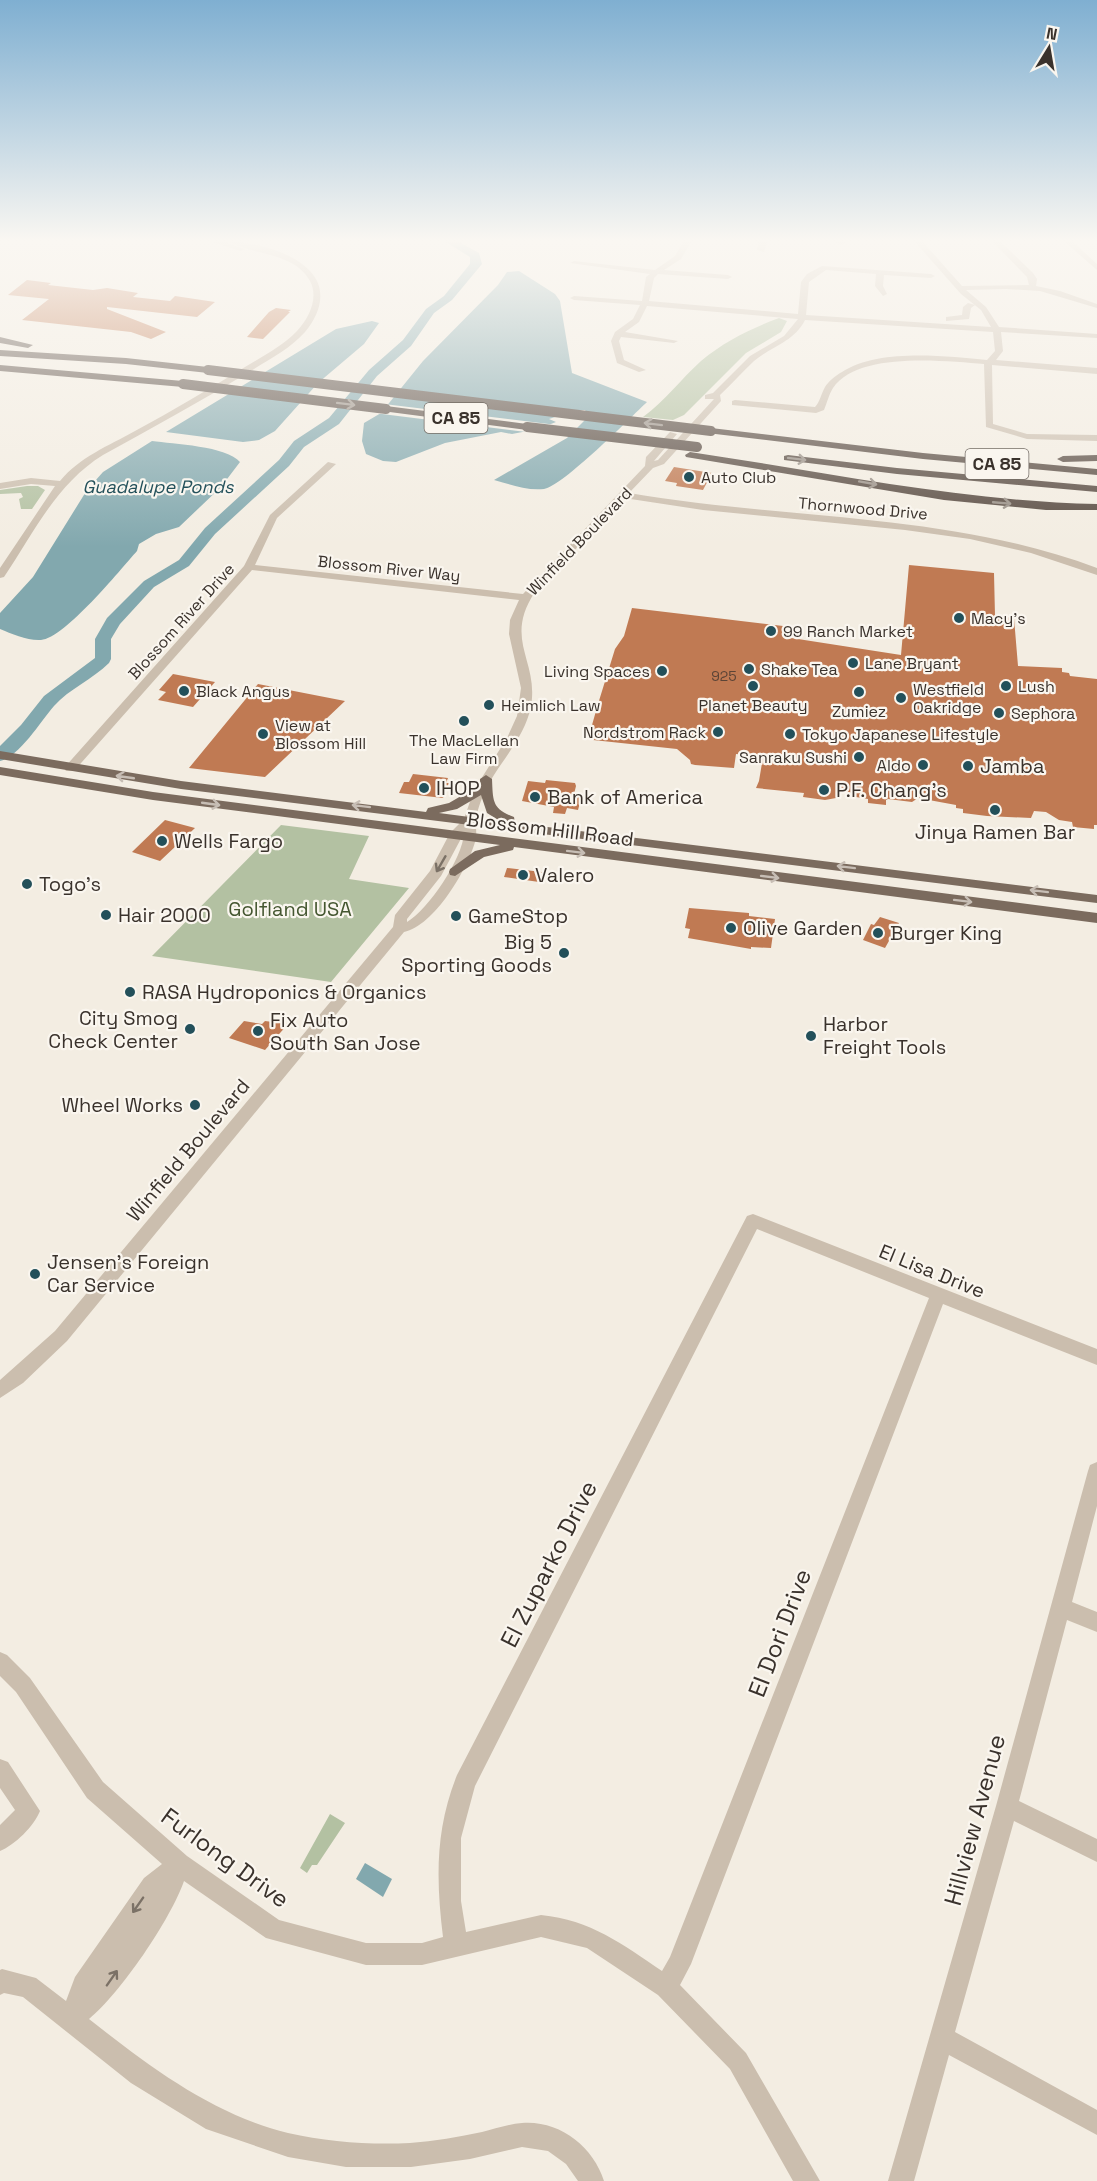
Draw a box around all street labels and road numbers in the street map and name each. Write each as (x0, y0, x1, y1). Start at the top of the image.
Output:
road number: CA 85 (424, 403, 488, 433)
road number: CA 85 (966, 449, 1028, 479)
street label: Winfield Boulevard (522, 483, 637, 600)
street label: Thornwood Drive (797, 492, 929, 525)
street label: Blossom River Way (317, 551, 461, 586)
street label: Blossom River Drive (124, 559, 239, 684)
street label: Blossom Hill Road (465, 806, 635, 852)
street label: Winfield Boulevard (121, 1073, 255, 1227)
street label: El Lisa Drive (875, 1238, 989, 1304)
street label: El Zuparko Drive (493, 1475, 604, 1652)
street label: El Dori Drive (741, 1564, 818, 1701)
street label: Hillview Avenue (937, 1731, 1012, 1909)
street label: Furlong Drive (155, 1801, 296, 1915)

